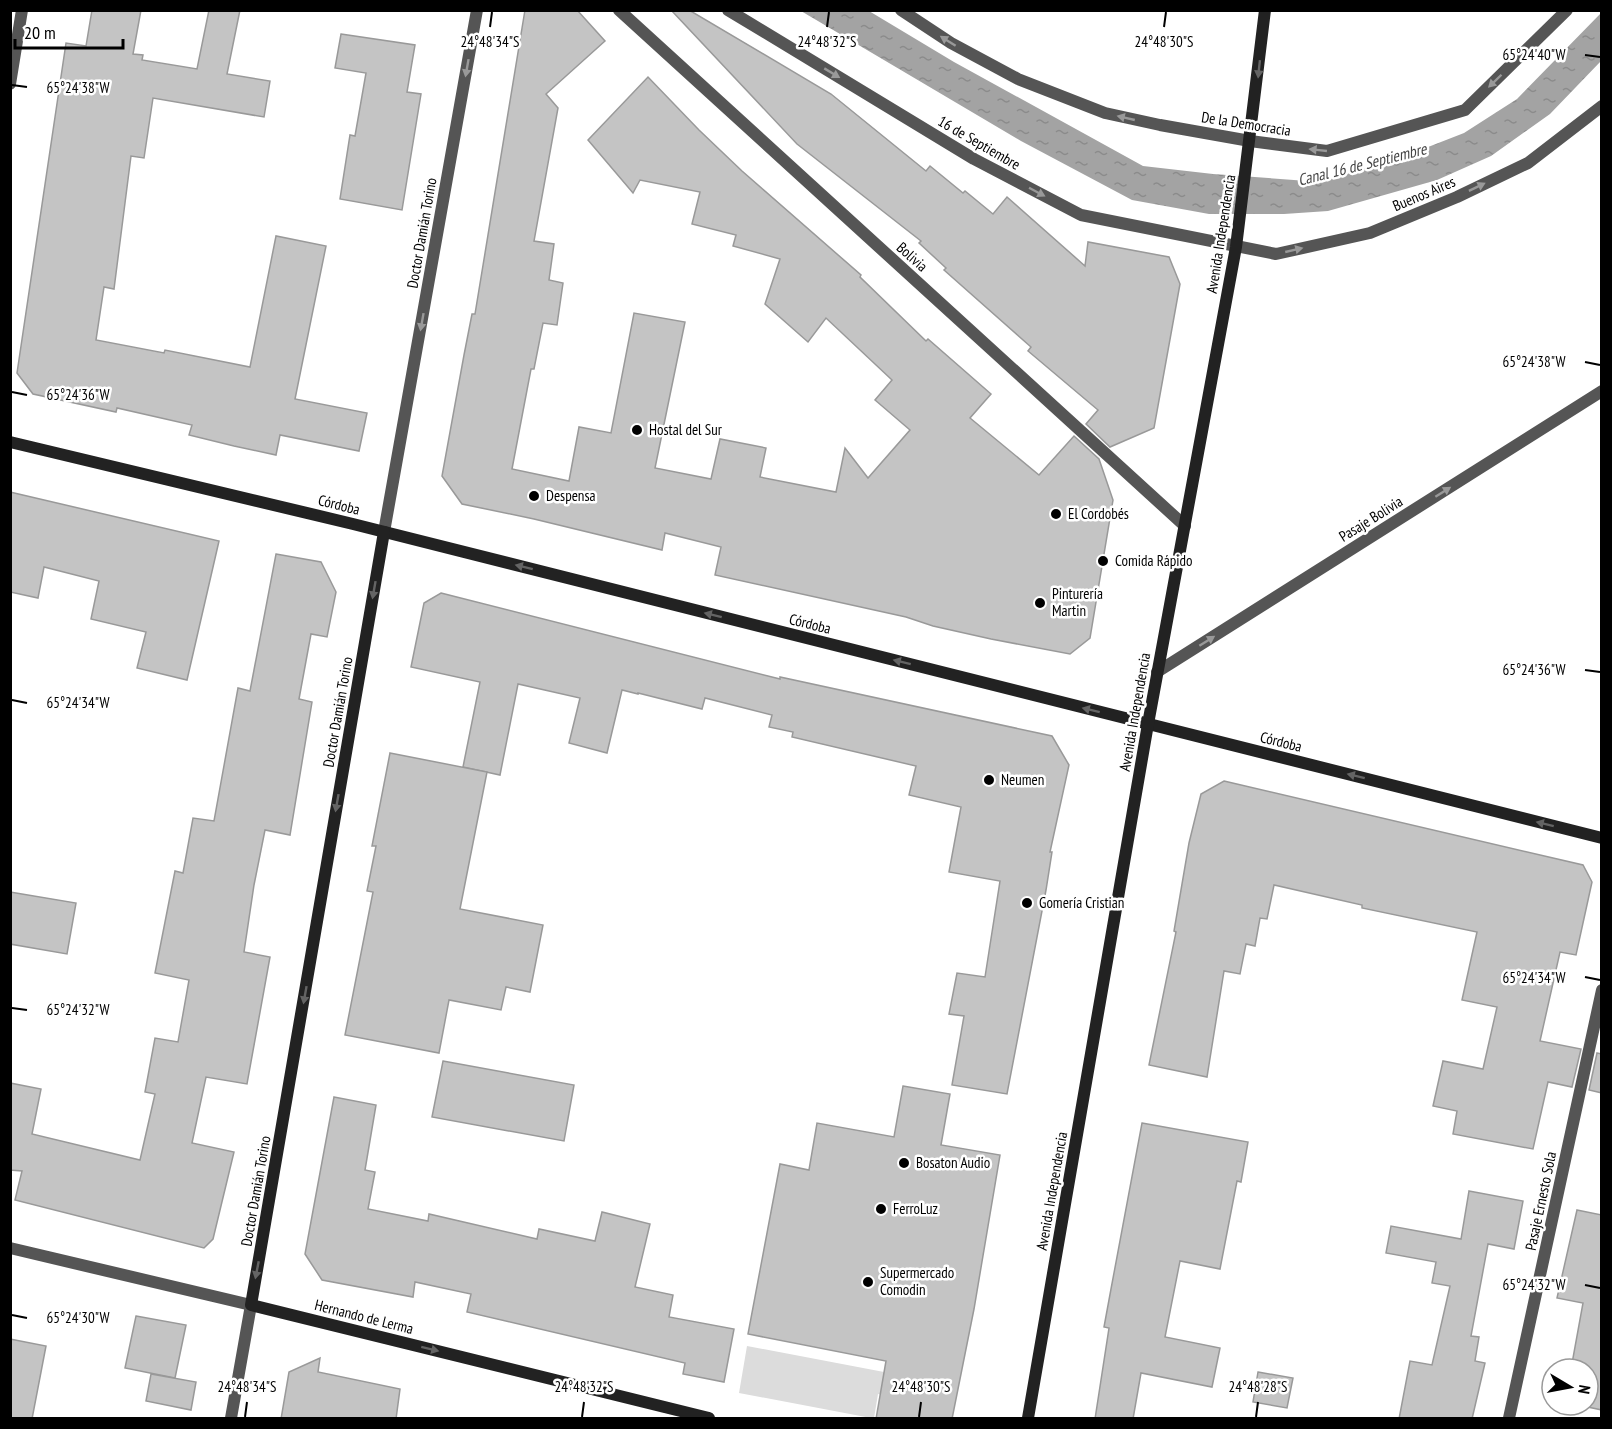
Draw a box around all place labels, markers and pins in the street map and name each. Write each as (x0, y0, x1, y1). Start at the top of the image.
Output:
place label: Hostal del Sur (649, 420, 723, 439)
marker: Hostal del Sur (630, 423, 644, 437)
place label: Despensa (546, 486, 596, 505)
marker: Despensa (527, 489, 541, 503)
place label: El Cordobés (1068, 504, 1129, 523)
marker: El Cordobés (1049, 507, 1063, 521)
place label: Comida Rápido (1115, 551, 1193, 570)
marker: Comida Rápido (1096, 554, 1110, 568)
place label: Pinturería Martin (1052, 584, 1103, 620)
marker: Pinturería Martin (1033, 596, 1047, 610)
place label: Neumen (1001, 770, 1044, 789)
marker: Neumen (982, 773, 996, 787)
place label: Gomería Cristian (1039, 893, 1124, 912)
marker: Gomería Cristian (1020, 896, 1034, 910)
place label: Bosaton Audio (916, 1153, 990, 1172)
marker: Bosaton Audio (897, 1156, 911, 1170)
place label: FerroLuz (893, 1199, 938, 1218)
marker: FerroLuz (874, 1202, 888, 1216)
place label: Supermercado Comodin (880, 1263, 954, 1299)
marker: Supermercado Comodin (861, 1275, 875, 1289)

